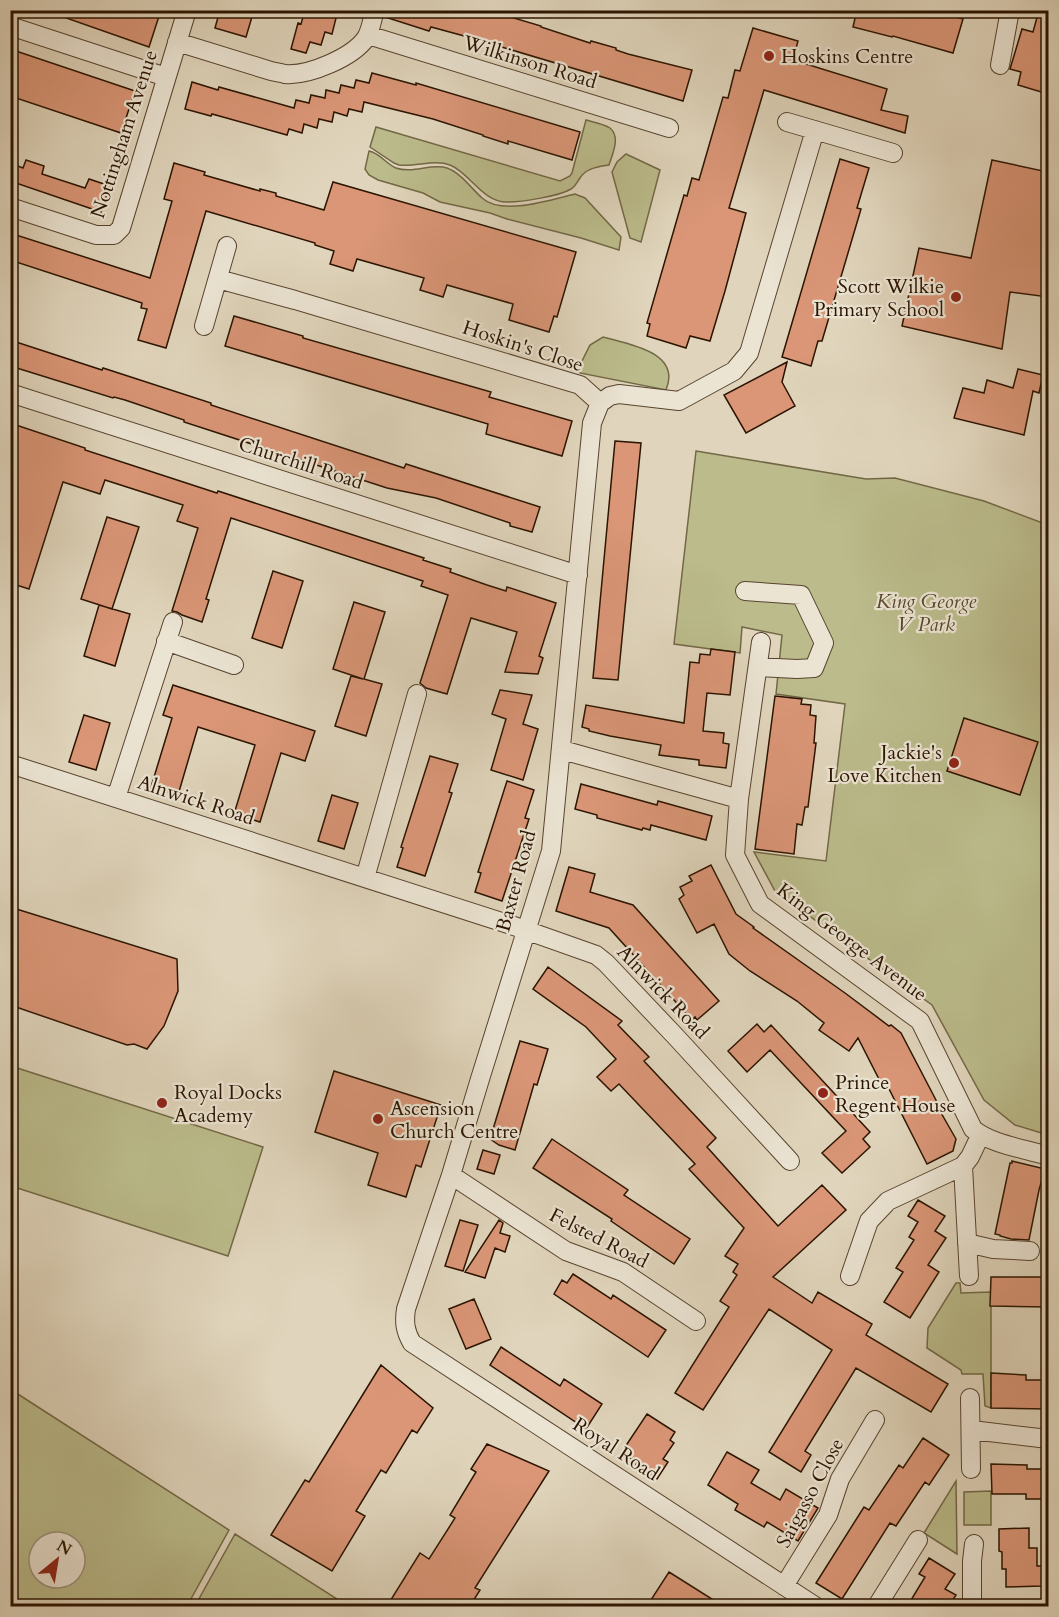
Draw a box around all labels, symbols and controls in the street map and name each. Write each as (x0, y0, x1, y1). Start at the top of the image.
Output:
street label: Wilkinson Road (459, 29, 601, 95)
place label: Hoskins Centre (781, 43, 913, 70)
street label: Nottingham Avenue (84, 46, 164, 222)
marker: Hoskins Centre (762, 49, 776, 63)
place label: Scott Wilkie Primary School (814, 273, 944, 323)
marker: Scott Wilkie Primary School (949, 290, 963, 304)
street label: Hoskin's Close (459, 314, 587, 378)
street label: Churchill Road (235, 430, 367, 496)
park label: King George V Park (876, 588, 976, 638)
place label: Jackie's Love Kitchen (827, 739, 943, 789)
marker: Jackie's Love Kitchen (947, 756, 961, 770)
street label: Alnwick Road (134, 768, 258, 832)
street label: Baxter Road (489, 827, 543, 935)
street label: King George Avenue (771, 876, 933, 1008)
street label: Alnwick Road (611, 939, 715, 1045)
place label: Prince Regent House (835, 1069, 956, 1119)
place label: Royal Docks Academy (174, 1079, 282, 1129)
marker: Prince Regent House (816, 1086, 830, 1100)
place label: Ascension Church Centre (390, 1095, 518, 1145)
marker: Royal Docks Academy (155, 1096, 169, 1110)
marker: Ascension Church Centre (371, 1112, 385, 1126)
street label: Felsted Road (545, 1202, 653, 1275)
street label: Royal Road (567, 1411, 665, 1487)
street label: Saigasso Close (770, 1433, 850, 1553)
north arrow (27, 1530, 87, 1590)
text: N (52, 1535, 76, 1561)

